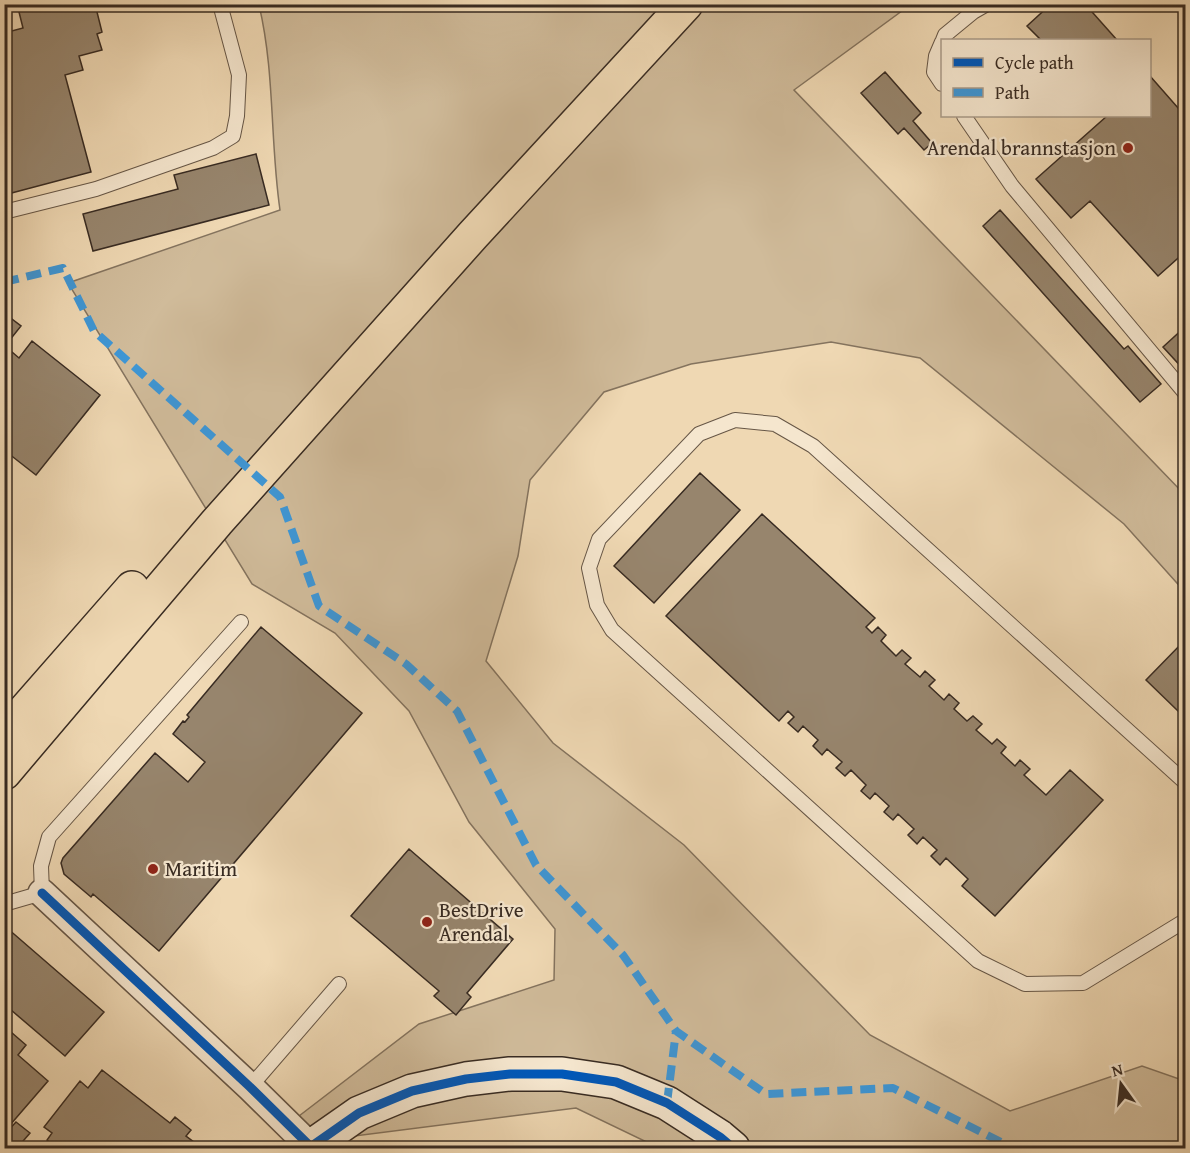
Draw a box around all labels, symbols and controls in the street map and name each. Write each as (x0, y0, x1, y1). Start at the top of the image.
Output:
legend (941, 39, 1151, 117)
text: Cycle path (995, 49, 1074, 76)
text: Path (995, 79, 1030, 106)
place label: Arendal brannstasjon (927, 132, 1116, 163)
marker: Arendal brannstasjon (1121, 141, 1135, 155)
place label: Maritim (165, 853, 237, 884)
marker: Maritim (146, 862, 160, 876)
place label: BestDrive Arendal (439, 894, 524, 949)
marker: BestDrive Arendal (420, 915, 434, 929)
north arrow (1091, 1054, 1151, 1114)
text: N (1109, 1056, 1126, 1082)

